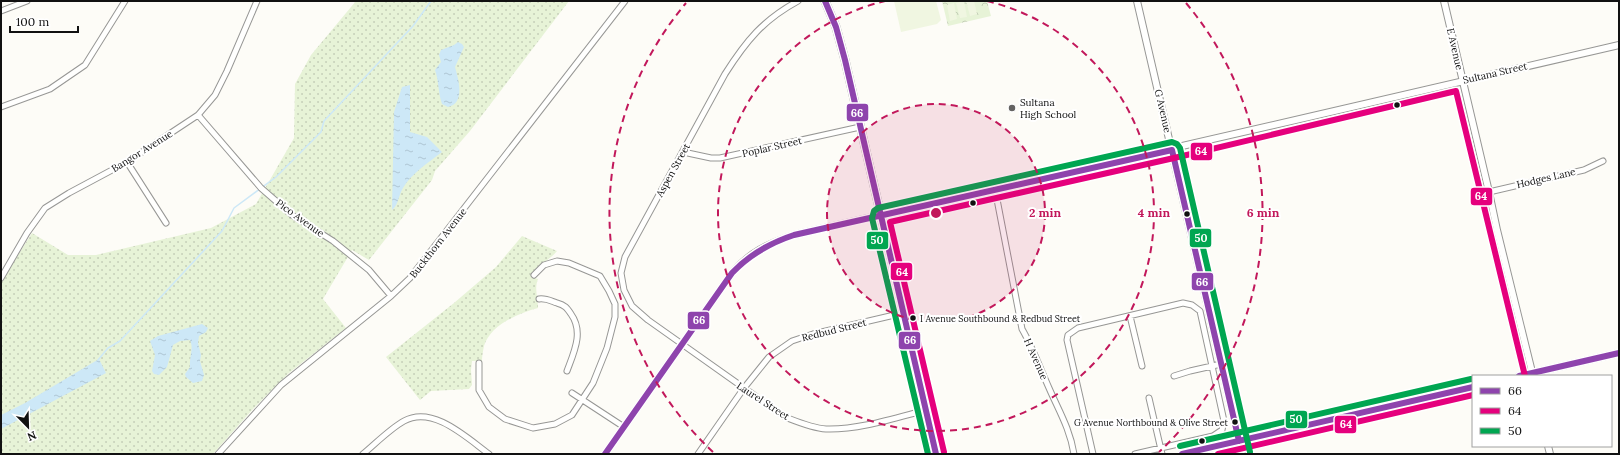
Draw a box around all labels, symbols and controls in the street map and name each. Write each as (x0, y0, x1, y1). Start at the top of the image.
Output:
scale bar (10, 8, 78, 34)
text: 100 m (16, 14, 49, 29)
street label: E Avenue (1444, 27, 1466, 72)
street label: Sultana Street (1462, 59, 1529, 87)
street label: G Avenue (1152, 88, 1174, 135)
place label: Sultana High School (1020, 96, 1077, 121)
unlabelled marker (1392, 100, 1402, 110)
line badge: 66 (846, 103, 869, 122)
marker: Sultana High School (1007, 103, 1017, 113)
text: 66 (851, 106, 863, 120)
street label: Bangor Avenue (109, 127, 175, 175)
street label: Poplar Street (741, 134, 803, 160)
street label: Aspen Street (652, 141, 693, 200)
line badge: 64 (1190, 142, 1213, 161)
text: 64 (1195, 144, 1207, 158)
street label: Hodges Lane (1515, 165, 1577, 191)
line badge: 64 (1470, 187, 1493, 206)
text: 64 (1475, 189, 1487, 203)
street label: Pico Avenue (273, 196, 327, 240)
unlabelled marker (968, 198, 978, 208)
street label: Buckthorn Avenue (407, 205, 470, 281)
text: 2 min (1029, 205, 1061, 220)
text: 4 min (1138, 205, 1171, 220)
text: 6 min (1247, 205, 1280, 220)
centre of rings (929, 206, 943, 220)
unlabelled marker (1182, 209, 1192, 219)
line badge: 50 (1189, 228, 1212, 248)
line badge: 50 (866, 231, 889, 250)
text: 50 (1195, 231, 1207, 245)
text: 50 (871, 233, 883, 247)
line badge: 64 (890, 262, 913, 281)
text: 64 (896, 265, 908, 279)
line badge: 66 (1191, 272, 1214, 291)
text: 66 (1196, 275, 1208, 289)
line badge: 66 (687, 311, 710, 330)
text: 66 (693, 313, 705, 327)
marker: I Avenue Southbound & Redbud Street (908, 313, 918, 323)
place label: I Avenue Southbound & Redbud Street (920, 313, 1081, 324)
street label: Redbud Street (800, 316, 868, 344)
line badge: 66 (898, 331, 921, 350)
text: 66 (904, 333, 916, 347)
street label: H Avenue (1021, 336, 1051, 382)
legend (1472, 375, 1612, 447)
street label: Laurel Street (734, 379, 792, 423)
text: 66 (1508, 383, 1522, 398)
text: 64 (1508, 403, 1522, 418)
north arrow (8, 407, 48, 447)
line badge: 50 (1285, 410, 1308, 429)
text: 50 (1290, 412, 1302, 426)
line badge: 64 (1334, 415, 1357, 434)
place label: G Avenue Northbound & Olive Street (1074, 417, 1229, 428)
marker: G Avenue Northbound & Olive Street (1230, 417, 1240, 427)
text: 64 (1340, 417, 1352, 431)
text: 50 (1508, 423, 1522, 438)
text: N (25, 428, 39, 445)
unlabelled marker (1197, 436, 1207, 446)

